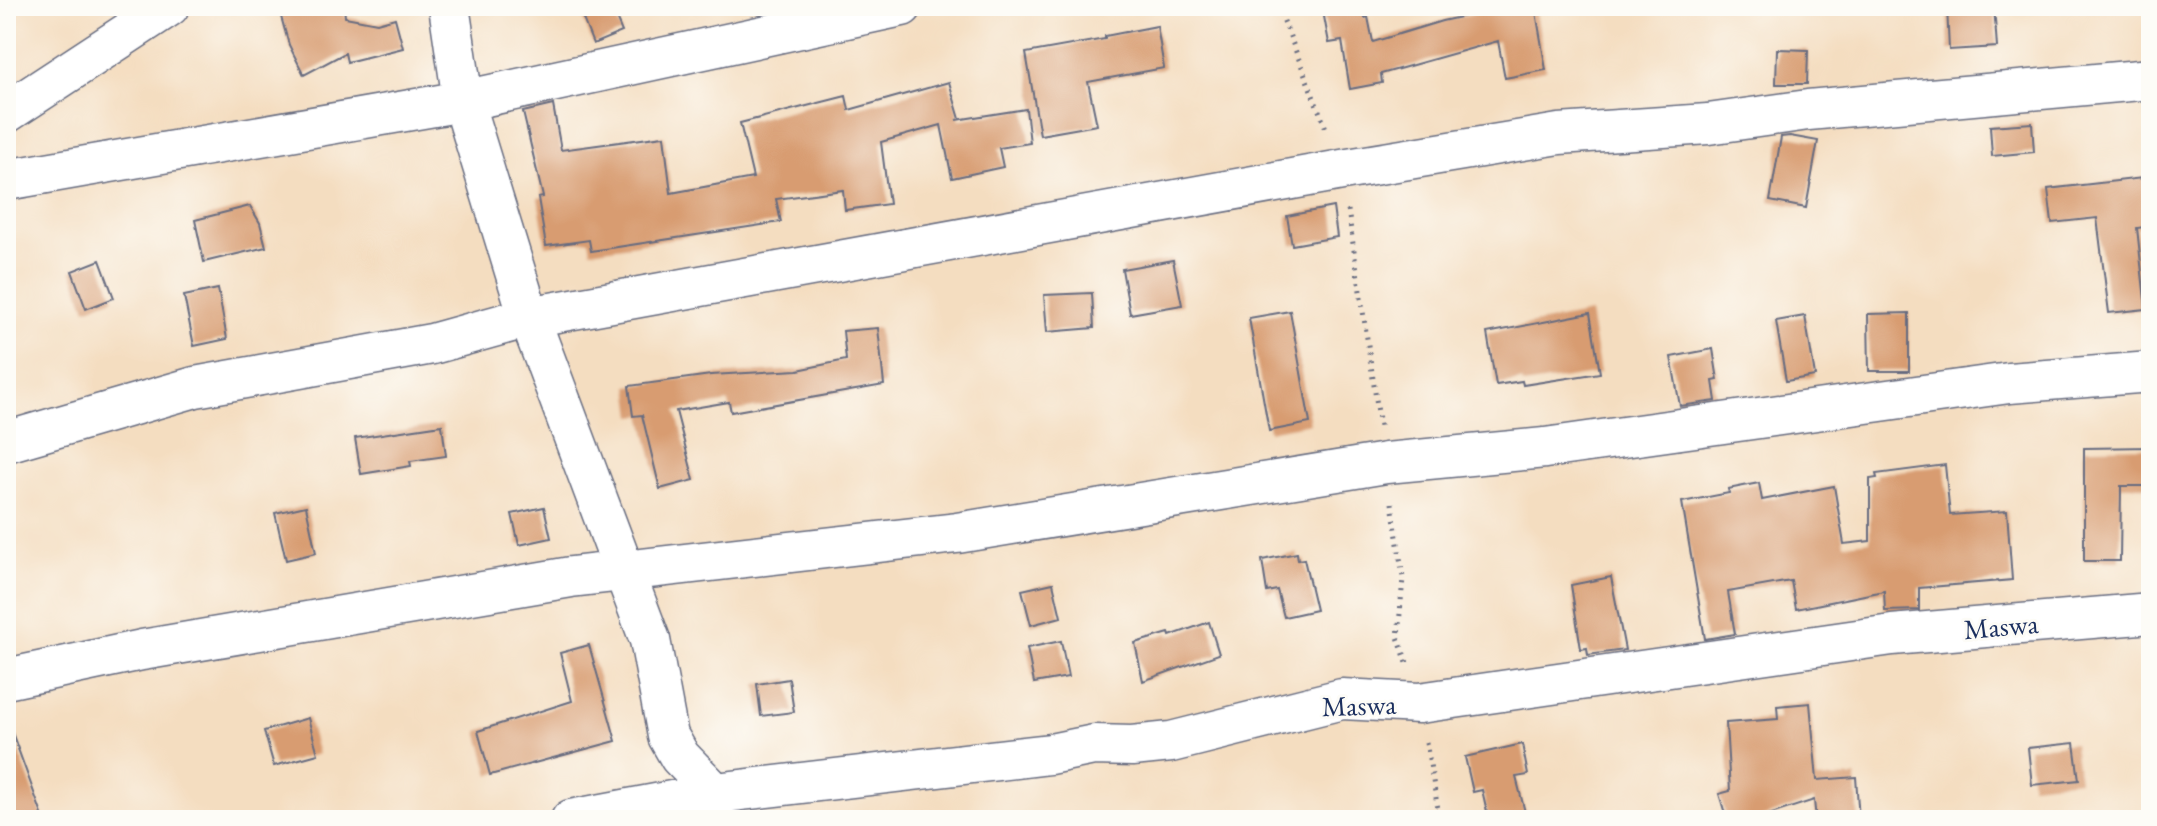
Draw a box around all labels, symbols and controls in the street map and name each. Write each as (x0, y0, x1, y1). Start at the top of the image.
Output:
street label: Maswa (1962, 605, 2041, 647)
street label: Maswa (1321, 686, 1398, 724)

